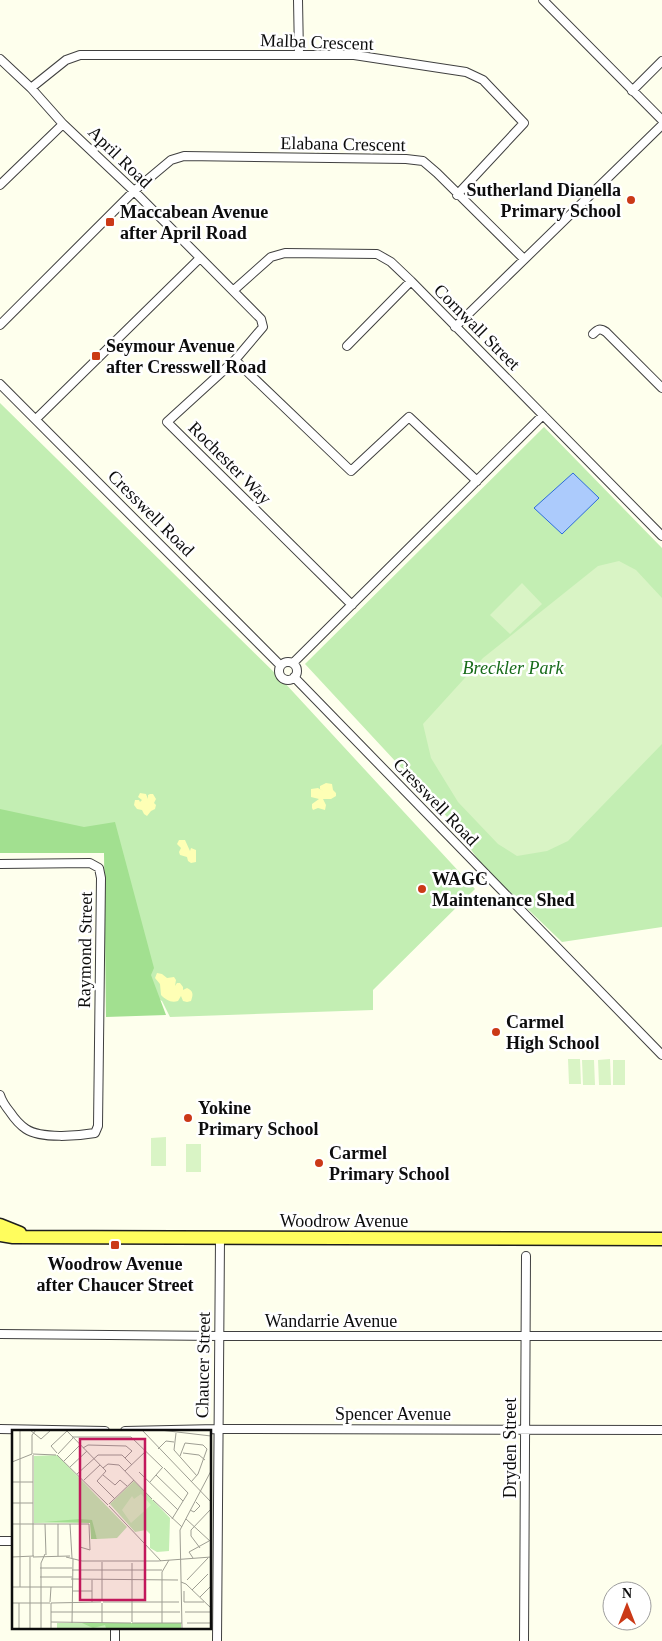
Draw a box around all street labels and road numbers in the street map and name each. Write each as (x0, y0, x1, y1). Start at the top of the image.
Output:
street label: Malba Crescent (260, 30, 374, 54)
street label: April Road (84, 122, 156, 192)
street label: Elabana Crescent (280, 133, 406, 155)
street label: Cornwall Street (430, 280, 524, 374)
street label: Rochester Way (185, 418, 275, 508)
street label: Cresswell Road (104, 466, 198, 560)
street label: Cresswell Road (389, 754, 483, 850)
street label: Raymond Street (74, 892, 96, 1008)
street label: Woodrow Avenue (280, 1211, 408, 1231)
street label: Wandarrie Avenue (265, 1311, 397, 1331)
street label: Chaucer Street (192, 1312, 214, 1418)
street label: Dryden Street (500, 1398, 520, 1498)
street label: Spencer Avenue (335, 1404, 451, 1424)

